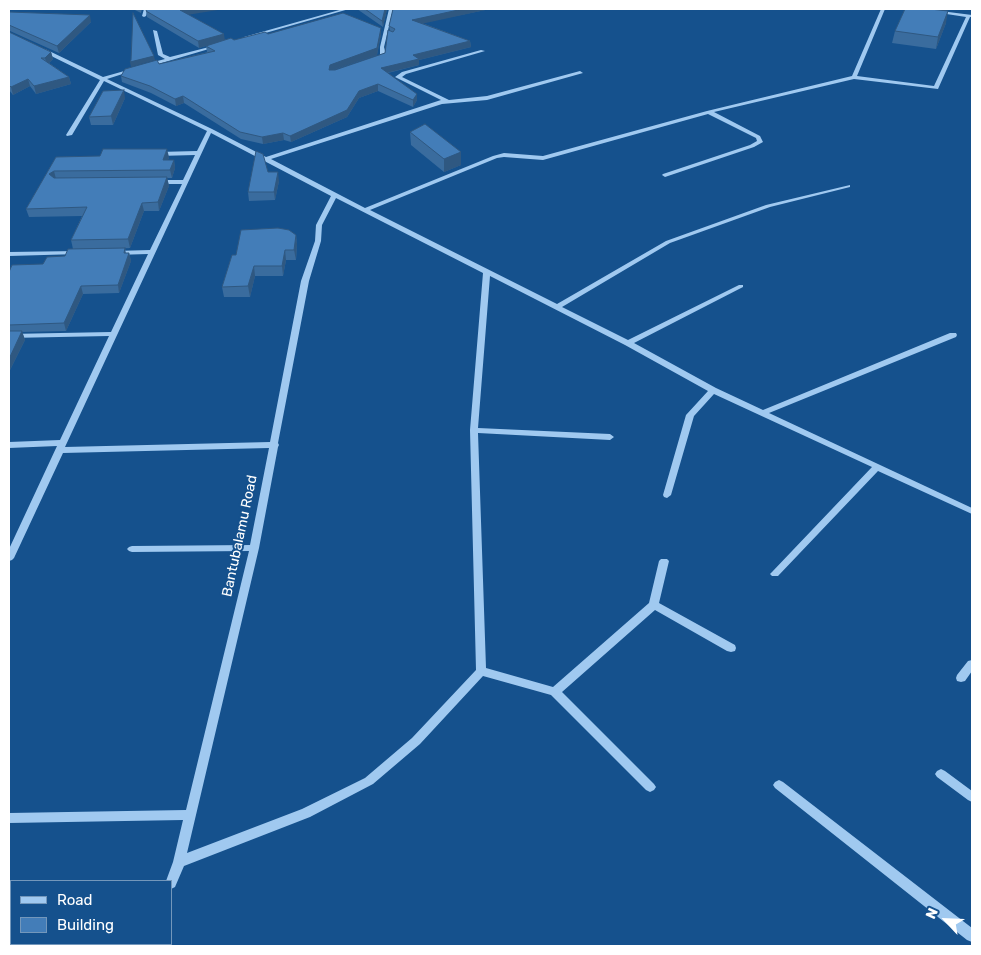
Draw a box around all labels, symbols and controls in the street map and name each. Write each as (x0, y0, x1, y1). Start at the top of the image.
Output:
street label: Bantubalamu Road (219, 474, 261, 598)
legend (10, 880, 172, 945)
text: Road (57, 891, 93, 909)
north arrow (921, 895, 971, 945)
text: N (922, 905, 942, 922)
text: Building (57, 916, 114, 934)

